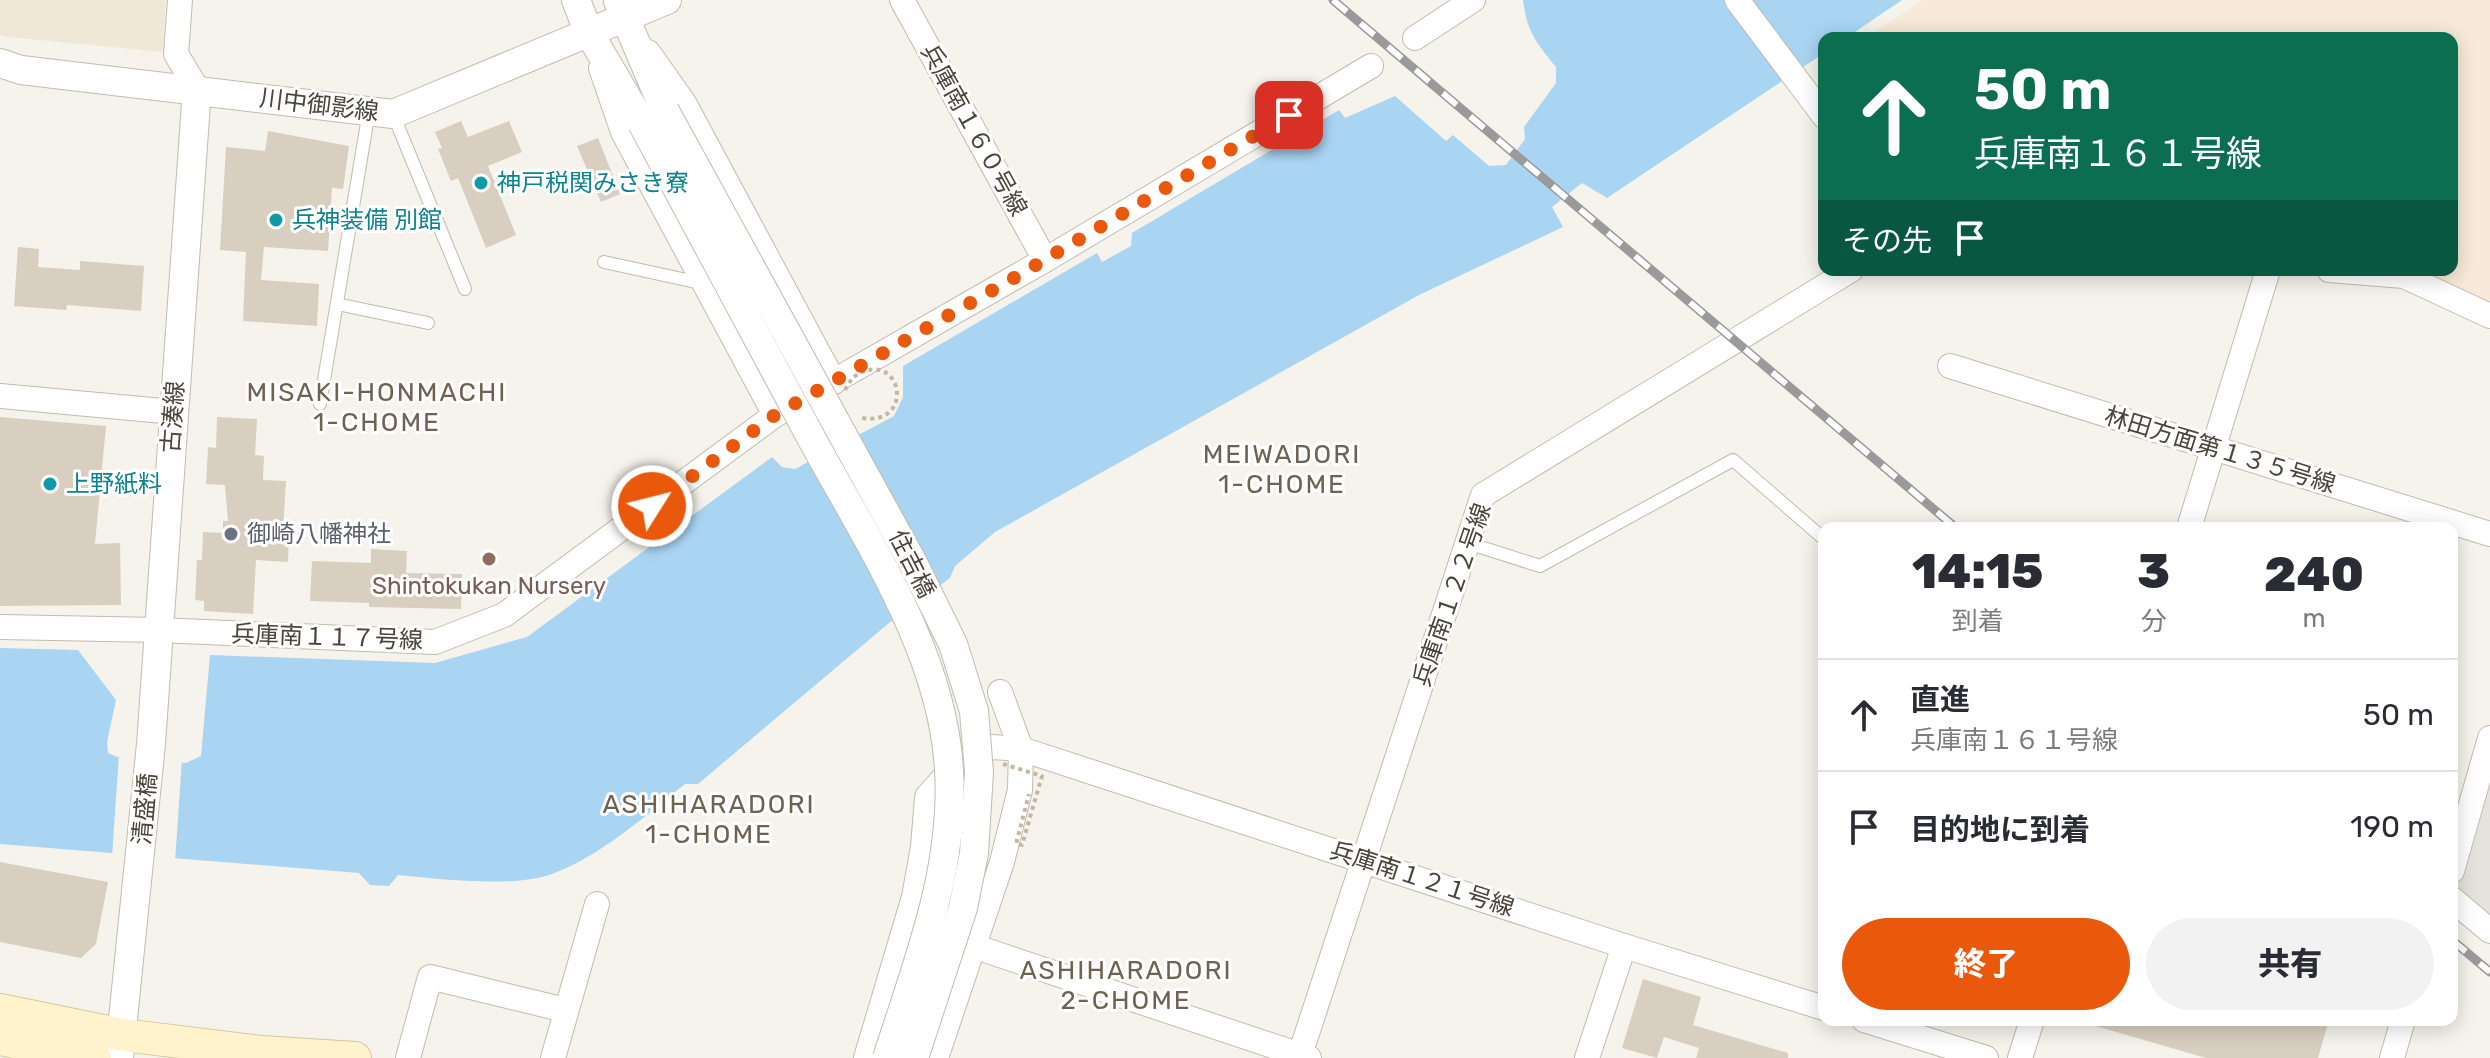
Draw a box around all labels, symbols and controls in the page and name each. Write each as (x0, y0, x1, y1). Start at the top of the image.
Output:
street label: 兵庫南１６０号線 (915, 39, 1033, 221)
text: 50 m (1974, 57, 2111, 123)
icon: ahead (1842, 64, 1946, 168)
pin (1255, 81, 1323, 149)
street label: 川中御影線 (258, 84, 380, 126)
icon: arrive (1267, 93, 1311, 137)
text: 兵庫南１６１号線 (1974, 132, 2262, 175)
place label: 神戸税関みさき寮 (497, 169, 689, 197)
marker: 神戸税関みさき寮 (472, 174, 490, 192)
place label: 兵神装備 別館 (292, 206, 442, 234)
marker: 兵神装備 別館 (267, 211, 285, 229)
icon: arrive (1948, 216, 1992, 260)
text: その先 (1842, 223, 1932, 259)
district label: MISAKI-HONMACHI 1-CHOME (247, 377, 507, 438)
street label: 古湊線 (157, 380, 189, 454)
street label: 林田方面第１３５号線 (2101, 402, 2339, 498)
district label: MEIWADORI 1-CHOME (1203, 439, 1361, 500)
position arrow (610, 464, 694, 548)
place label: 上野紙料 (66, 470, 162, 498)
marker: 上野紙料 (41, 475, 59, 493)
street label: 兵庫南１２２号線 (1408, 500, 1496, 690)
place label: 御崎八幡神社 (247, 520, 391, 548)
marker: 御崎八幡神社 (222, 525, 240, 543)
street label: 住吉橋 (883, 526, 941, 602)
text: 14:15 (1912, 543, 2043, 600)
text: 3 (2137, 543, 2170, 600)
text: 240 (2264, 546, 2364, 603)
marker: Shintokukan Nursery (480, 550, 498, 568)
place label: Shintokukan Nursery (372, 572, 606, 600)
text: m (2302, 603, 2326, 634)
text: 到着 (1952, 606, 2004, 637)
text: 分 (2141, 606, 2167, 637)
street label: 兵庫南１１７号線 (231, 620, 423, 654)
text: 直進 (1910, 682, 1970, 718)
icon: ahead (1842, 693, 1886, 737)
text: 50 m (2363, 697, 2434, 733)
text: 兵庫南１６１号線 (1910, 725, 2118, 756)
street label: 清盛橋 (128, 772, 162, 846)
district label: ASHIHARADORI 1-CHOME (602, 789, 816, 850)
icon: arrive (1842, 805, 1886, 849)
text: 190 m (2350, 809, 2434, 845)
text: 目的地に到着 (1910, 812, 2090, 848)
street label: 兵庫南１２１号線 (1326, 836, 1518, 922)
button: 終了 (1842, 918, 2130, 1010)
button: 共有 (2146, 918, 2434, 1010)
district label: ASHIHARADORI 2-CHOME (1019, 955, 1233, 1016)

